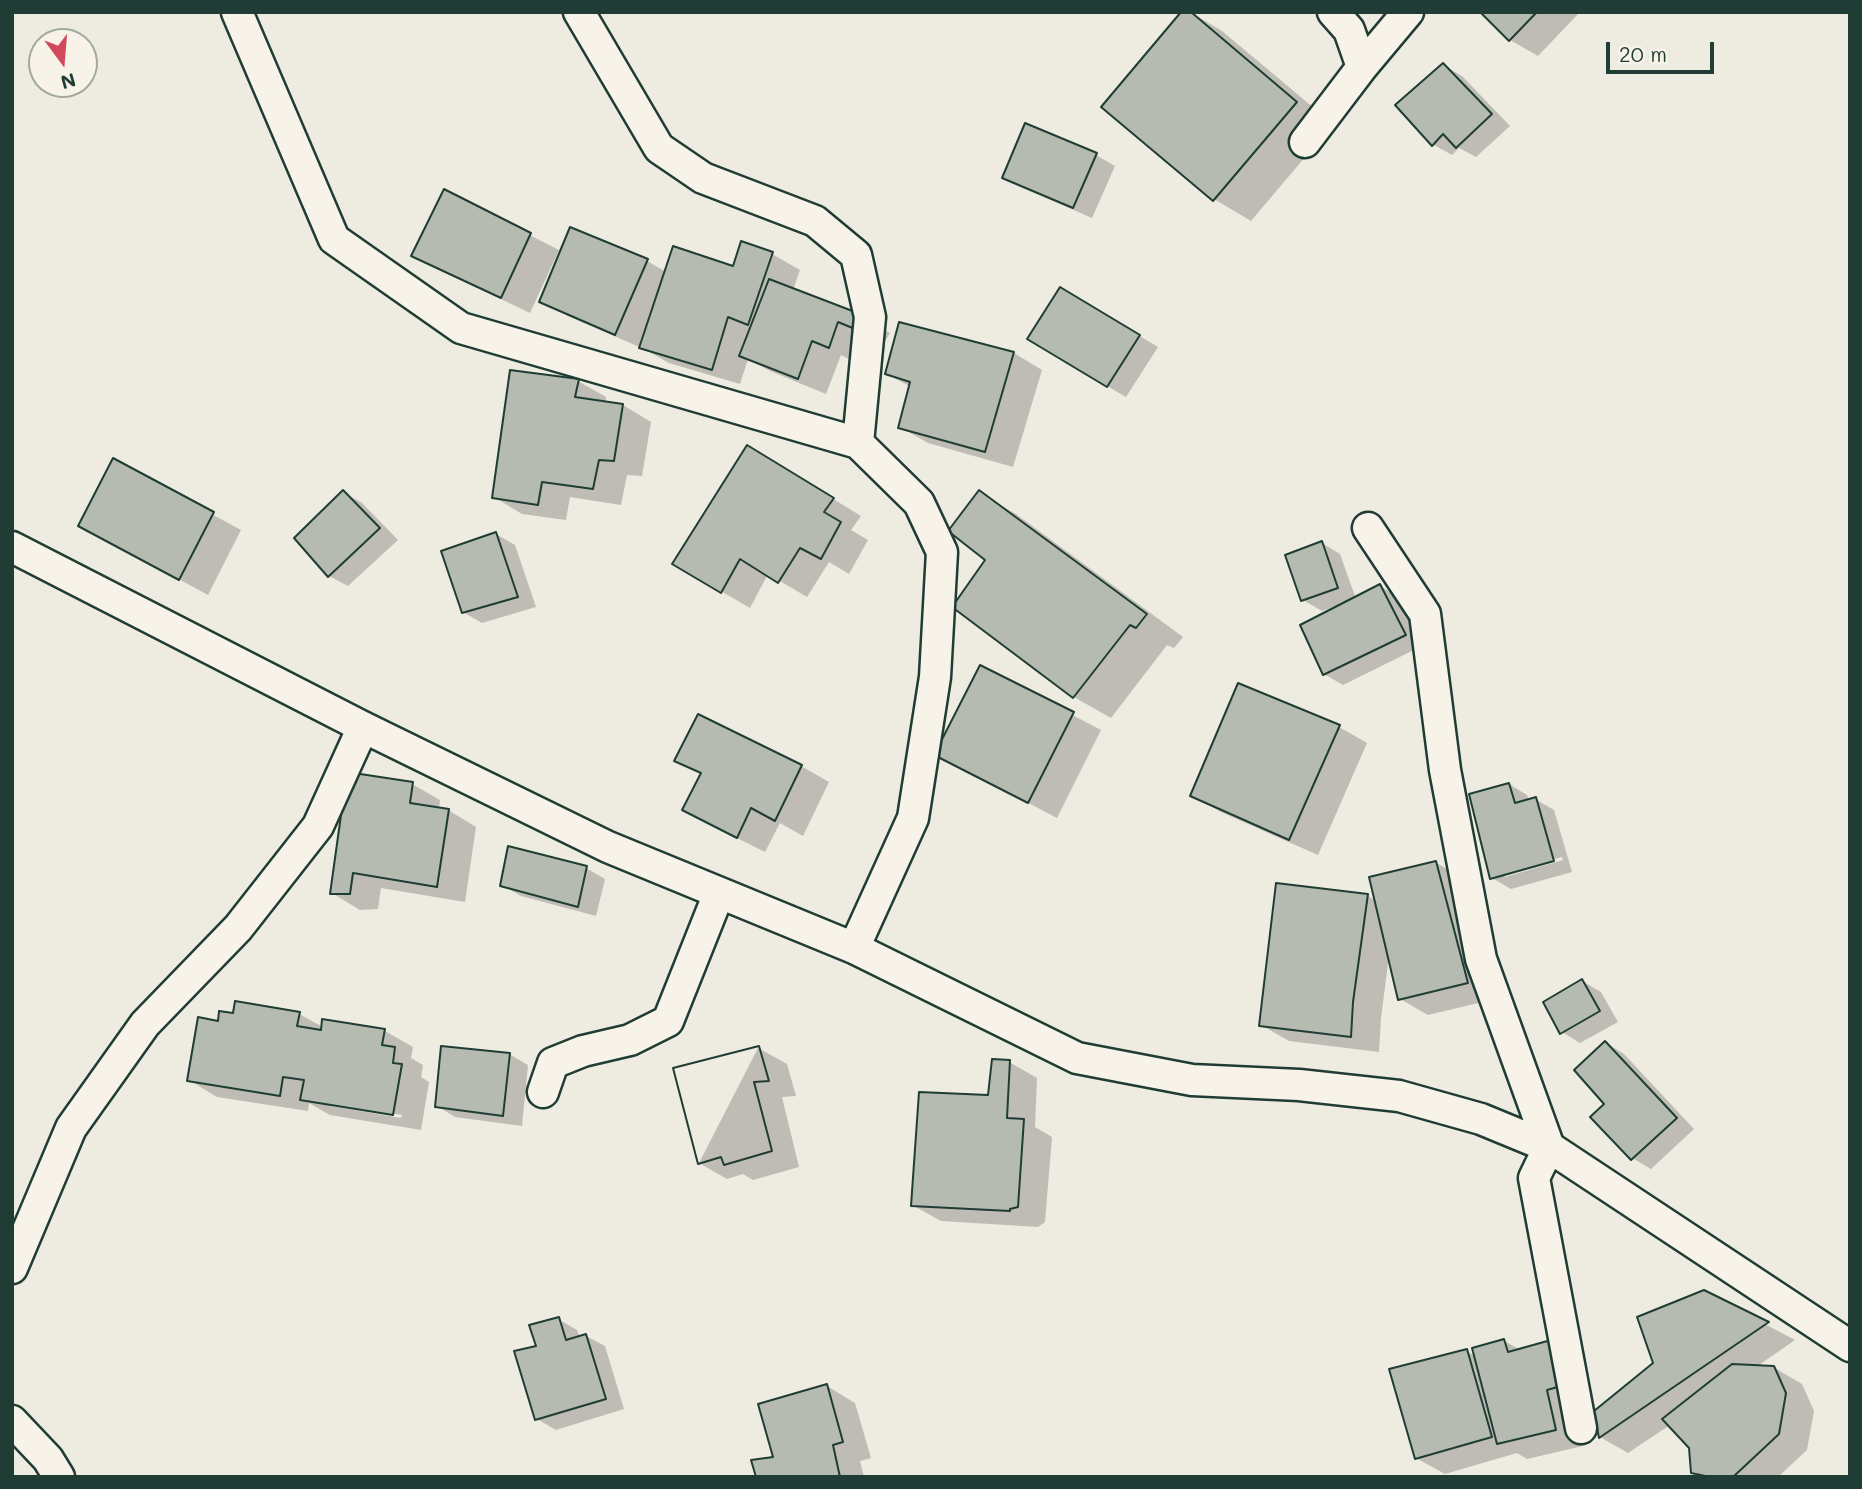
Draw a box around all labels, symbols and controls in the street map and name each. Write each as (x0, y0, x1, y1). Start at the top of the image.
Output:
north arrow (28, 28, 98, 98)
scale bar (1610, 28, 1718, 72)
text: 20 m (1619, 40, 1667, 67)
text: N (58, 68, 79, 96)

